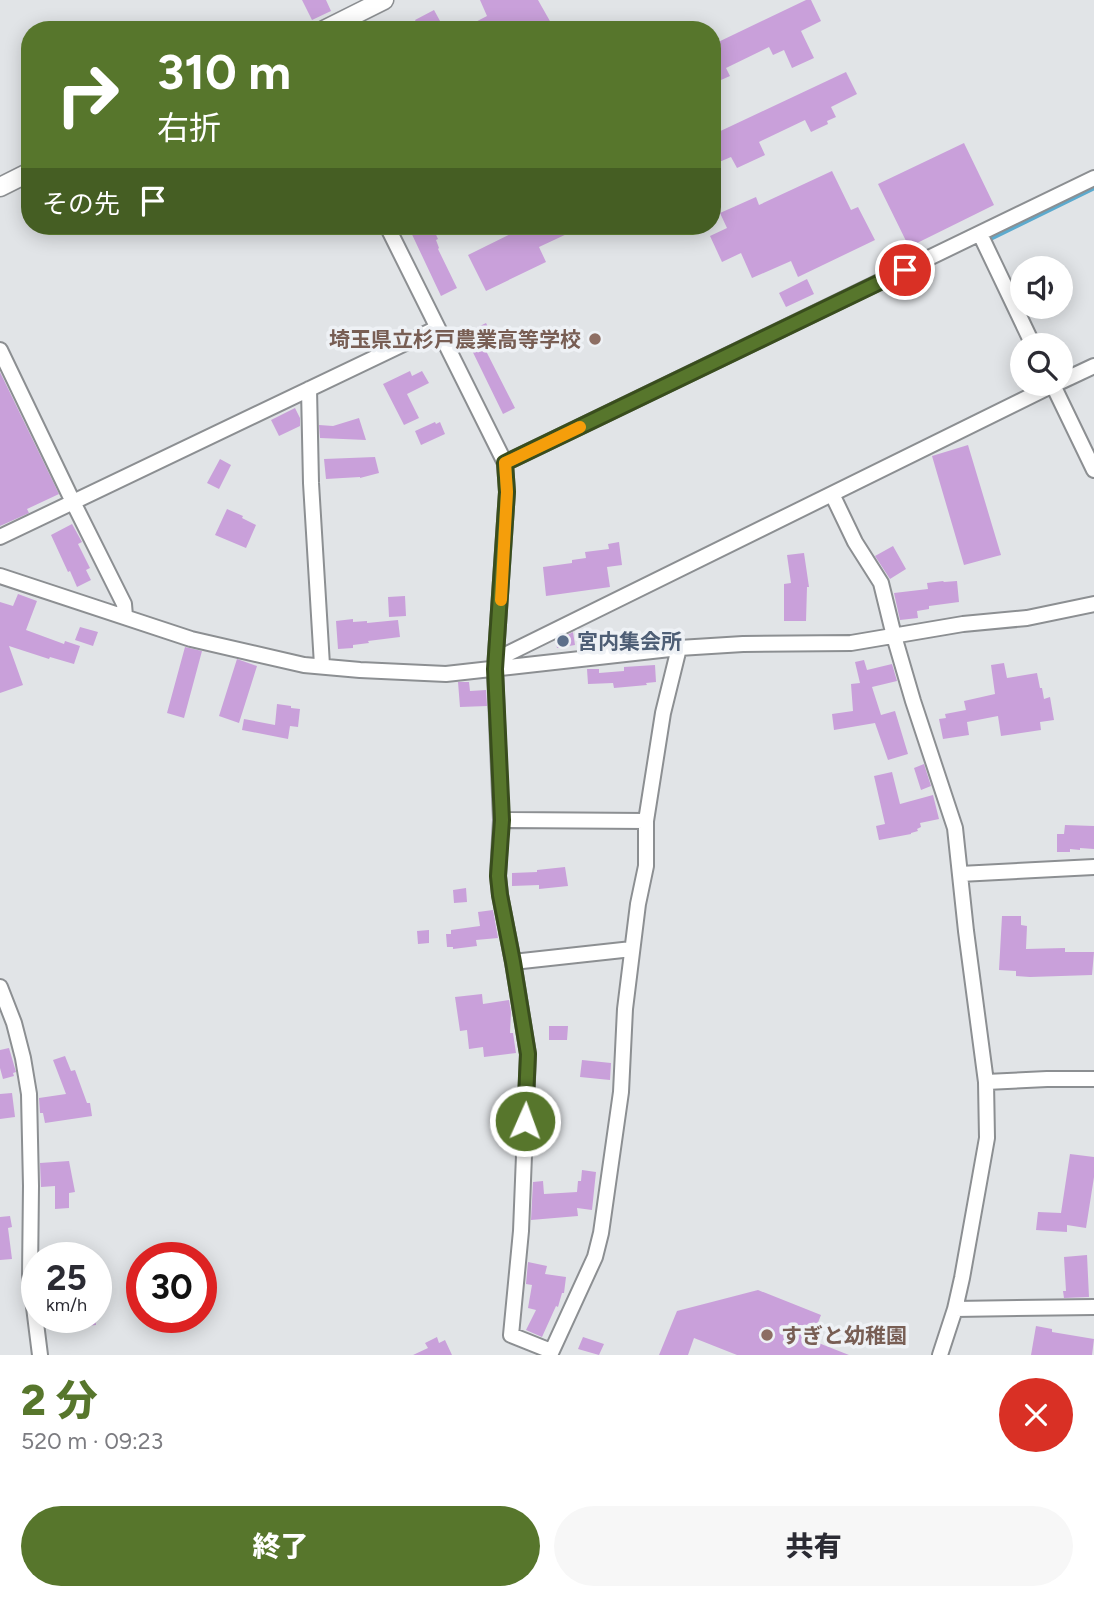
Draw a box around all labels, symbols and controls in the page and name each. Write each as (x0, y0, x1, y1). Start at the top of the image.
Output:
text: 310 m (157, 42, 291, 101)
icon: right (42, 49, 133, 140)
text: 右折 (157, 109, 221, 147)
icon: arrive (134, 182, 172, 220)
text: その先 (42, 188, 120, 220)
pin (875, 240, 935, 300)
icon: arrive (886, 251, 924, 289)
map controls (1010, 256, 1073, 396)
button: sound (1010, 256, 1073, 319)
place label: 埼玉県立杉戸農業高等学校 (329, 327, 581, 352)
marker: 埼玉県立杉戸農業高等学校 (587, 331, 603, 347)
button: search (1010, 333, 1073, 396)
place label: 宮内集会所 (577, 629, 682, 654)
marker: 宮内集会所 (555, 633, 571, 649)
position arrow (488, 1084, 562, 1158)
speed limit sign: 30 (126, 1242, 217, 1333)
text: 25 (46, 1257, 87, 1299)
text: km/h (46, 1294, 87, 1316)
place label: すぎと幼稚園 (781, 1323, 907, 1348)
marker: すぎと幼稚園 (759, 1327, 775, 1343)
text: 2 分 (21, 1375, 98, 1426)
button: close (999, 1378, 1073, 1452)
text: 520 m · 09:23 (21, 1427, 163, 1455)
button: 終了 (21, 1506, 540, 1586)
button: 共有 (554, 1506, 1073, 1586)

